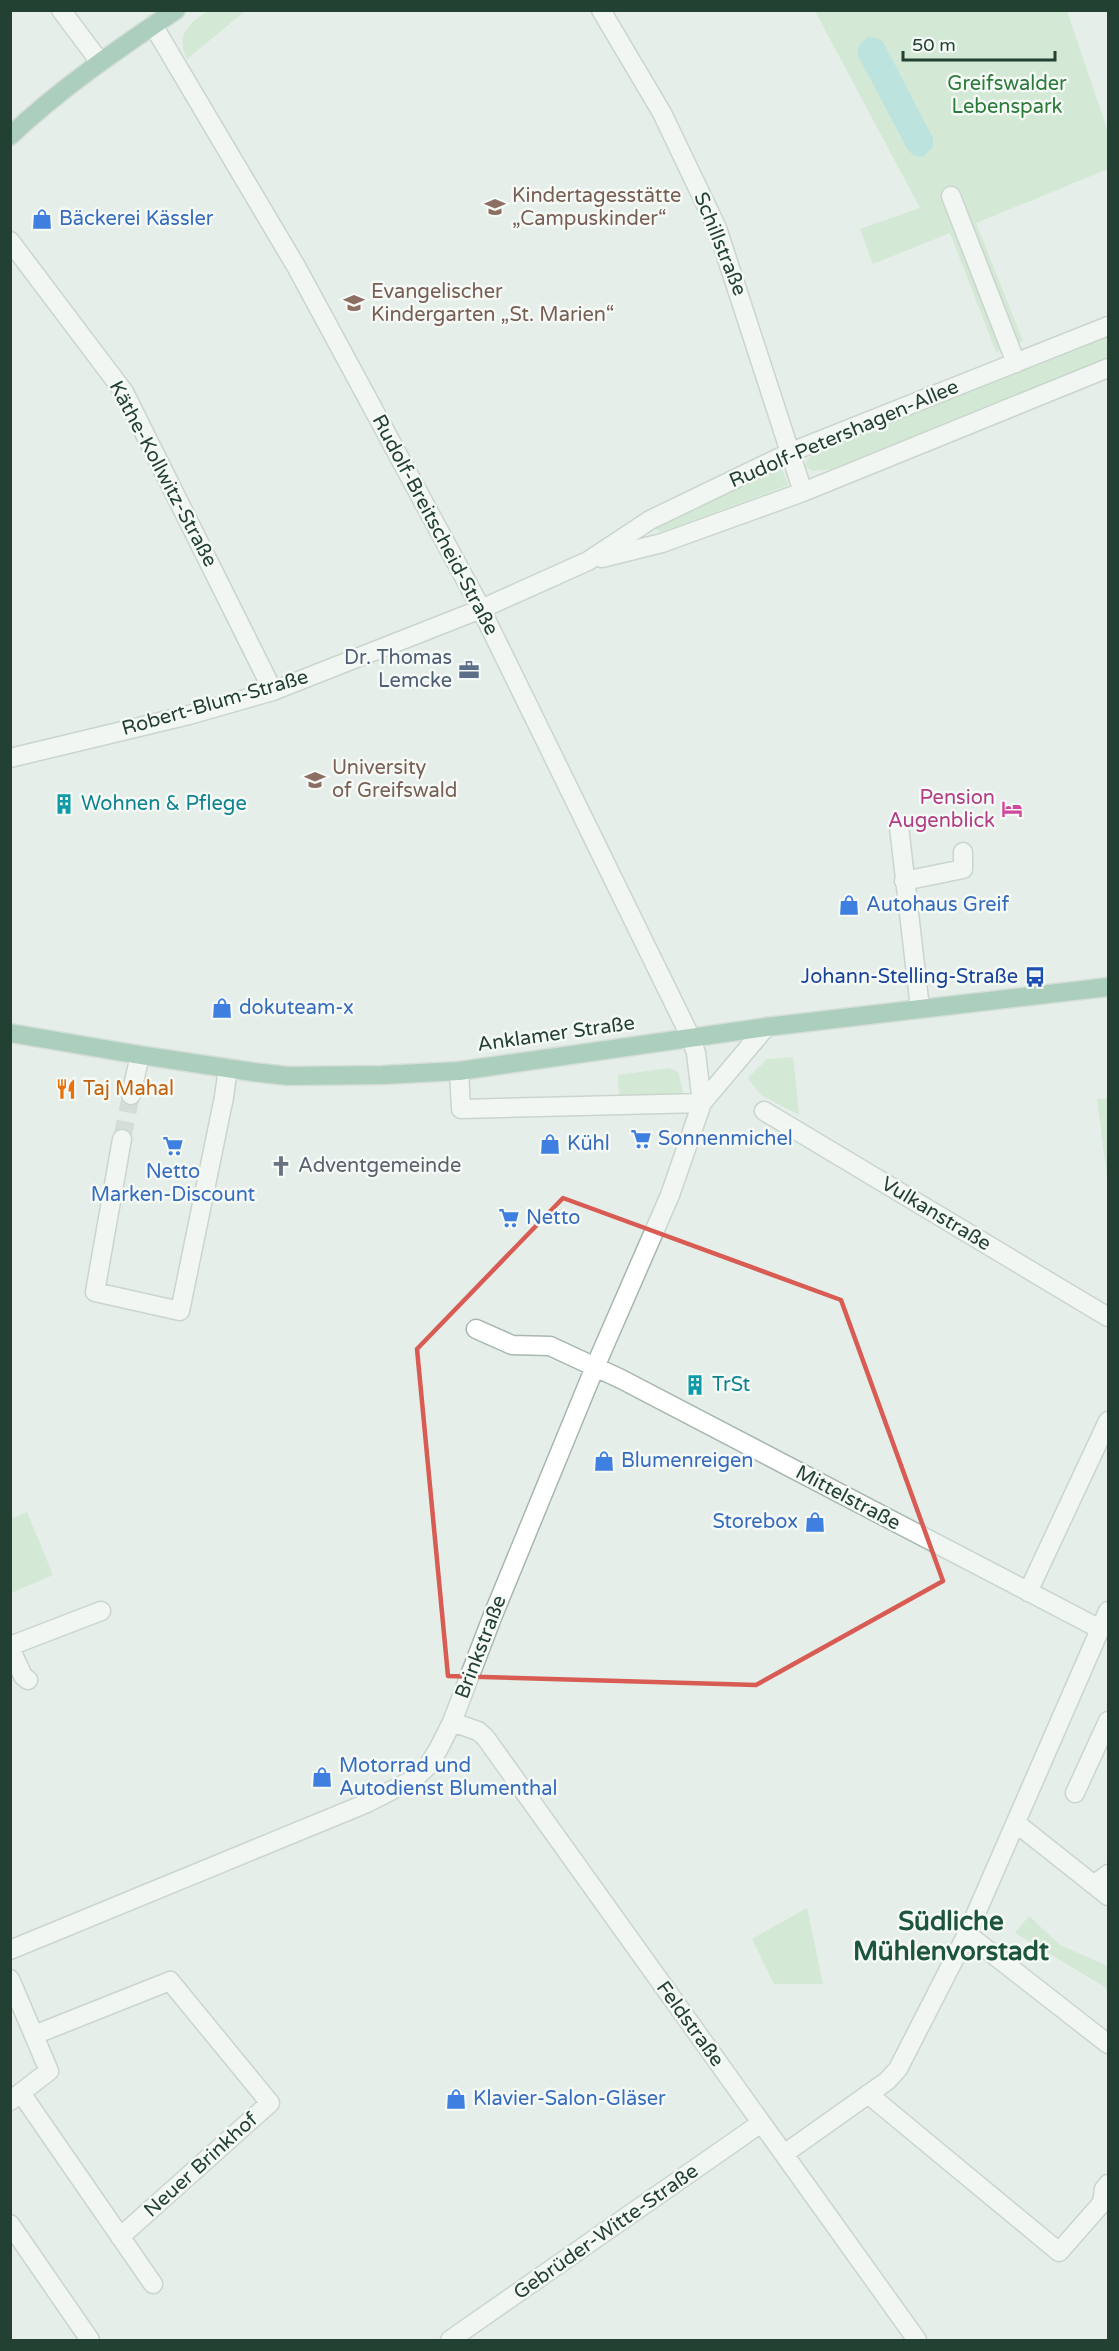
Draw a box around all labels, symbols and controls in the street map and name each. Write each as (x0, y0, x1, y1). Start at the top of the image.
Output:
scale bar (903, 24, 1054, 62)
text: 50 m (912, 34, 956, 56)
park label: Greifswalder Lebenspark (947, 72, 1067, 119)
place label: Kindertagesstätte „Campuskinder“ (512, 184, 681, 231)
street label: Schillstraße (688, 189, 752, 299)
school or university icon: Kindertagesstätte „Campuskinder“ (483, 195, 507, 219)
shop icon: Bäckerei Kässler (30, 207, 54, 231)
place label: Bäckerei Kässler (59, 207, 214, 231)
place label: Evangelischer Kindergarten „St. Marien“ (371, 280, 615, 327)
school or university icon: Evangelischer Kindergarten „St. Marien“ (342, 291, 366, 315)
street label: Rudolf-Petershagen-Allee (726, 375, 962, 493)
street label: Käthe-Kollwitz-Straße (104, 377, 222, 571)
street label: Rudolf-Breitscheid-Straße (367, 411, 503, 639)
place label: Dr. Thomas Lemcke (344, 646, 452, 693)
office icon: Dr. Thomas Lemcke (457, 658, 481, 682)
street label: Robert-Blum-Straße (119, 665, 311, 741)
place label: University of Greifswald (332, 756, 457, 803)
school or university icon: University of Greifswald (303, 768, 327, 792)
place label: Pension Augenblick (888, 786, 995, 833)
building icon: Wohnen & Pflege (52, 792, 76, 816)
place label: Wohnen & Pflege (81, 792, 247, 816)
hotel icon: Pension Augenblick (1000, 797, 1024, 821)
shop icon: Autohaus Greif (837, 893, 861, 917)
place label: Autohaus Greif (866, 893, 1010, 917)
place label: Johann-Stelling-Straße (801, 965, 1018, 989)
bus stop icon: Johann-Stelling-Straße (1023, 965, 1047, 989)
shop icon: dokuteam-x (210, 996, 234, 1020)
place label: dokuteam-x (239, 996, 354, 1020)
street label: Anklamer Straße (476, 1011, 636, 1057)
restaurant icon: Taj Mahal (54, 1077, 78, 1101)
place label: Taj Mahal (83, 1077, 174, 1101)
supermarket icon: Sonnenmichel (629, 1127, 653, 1151)
place label: Sonnenmichel (658, 1127, 793, 1151)
shop icon: Kühl (538, 1132, 562, 1156)
place label: Kühl (567, 1132, 610, 1156)
supermarket icon: Netto Marken-Discount (161, 1134, 185, 1158)
church icon: Adventgemeinde (269, 1154, 293, 1178)
place label: Adventgemeinde (298, 1154, 461, 1178)
place label: Netto Marken-Discount (91, 1160, 256, 1207)
street label: Vulkanstraße (877, 1172, 995, 1256)
supermarket icon: Netto (497, 1206, 521, 1230)
place label: Netto (526, 1206, 580, 1230)
building icon: TrSt (683, 1373, 707, 1397)
place label: TrSt (712, 1373, 751, 1397)
shop icon: Blumenreigen (592, 1449, 616, 1473)
place label: Blumenreigen (621, 1449, 754, 1473)
street label: Mittelstraße (792, 1460, 904, 1536)
place label: Storebox (712, 1510, 798, 1534)
shop icon: Storebox (803, 1510, 827, 1534)
street label: Brinkstraße (450, 1592, 512, 1702)
place label: Motorrad und Autodienst Blumenthal (339, 1754, 557, 1801)
shop icon: Motorrad und Autodienst Blumenthal (310, 1765, 334, 1789)
district label: Südliche Mühlenvorstadt (853, 1906, 1049, 1967)
street label: Feldstraße (651, 1977, 729, 2071)
shop icon: Klavier-Salon-Gläser (444, 2087, 468, 2111)
place label: Klavier-Salon-Gläser (473, 2087, 666, 2111)
street label: Neuer Brinkhof (139, 2107, 263, 2222)
street label: Gebrüder-Witte-Straße (509, 2159, 703, 2305)

